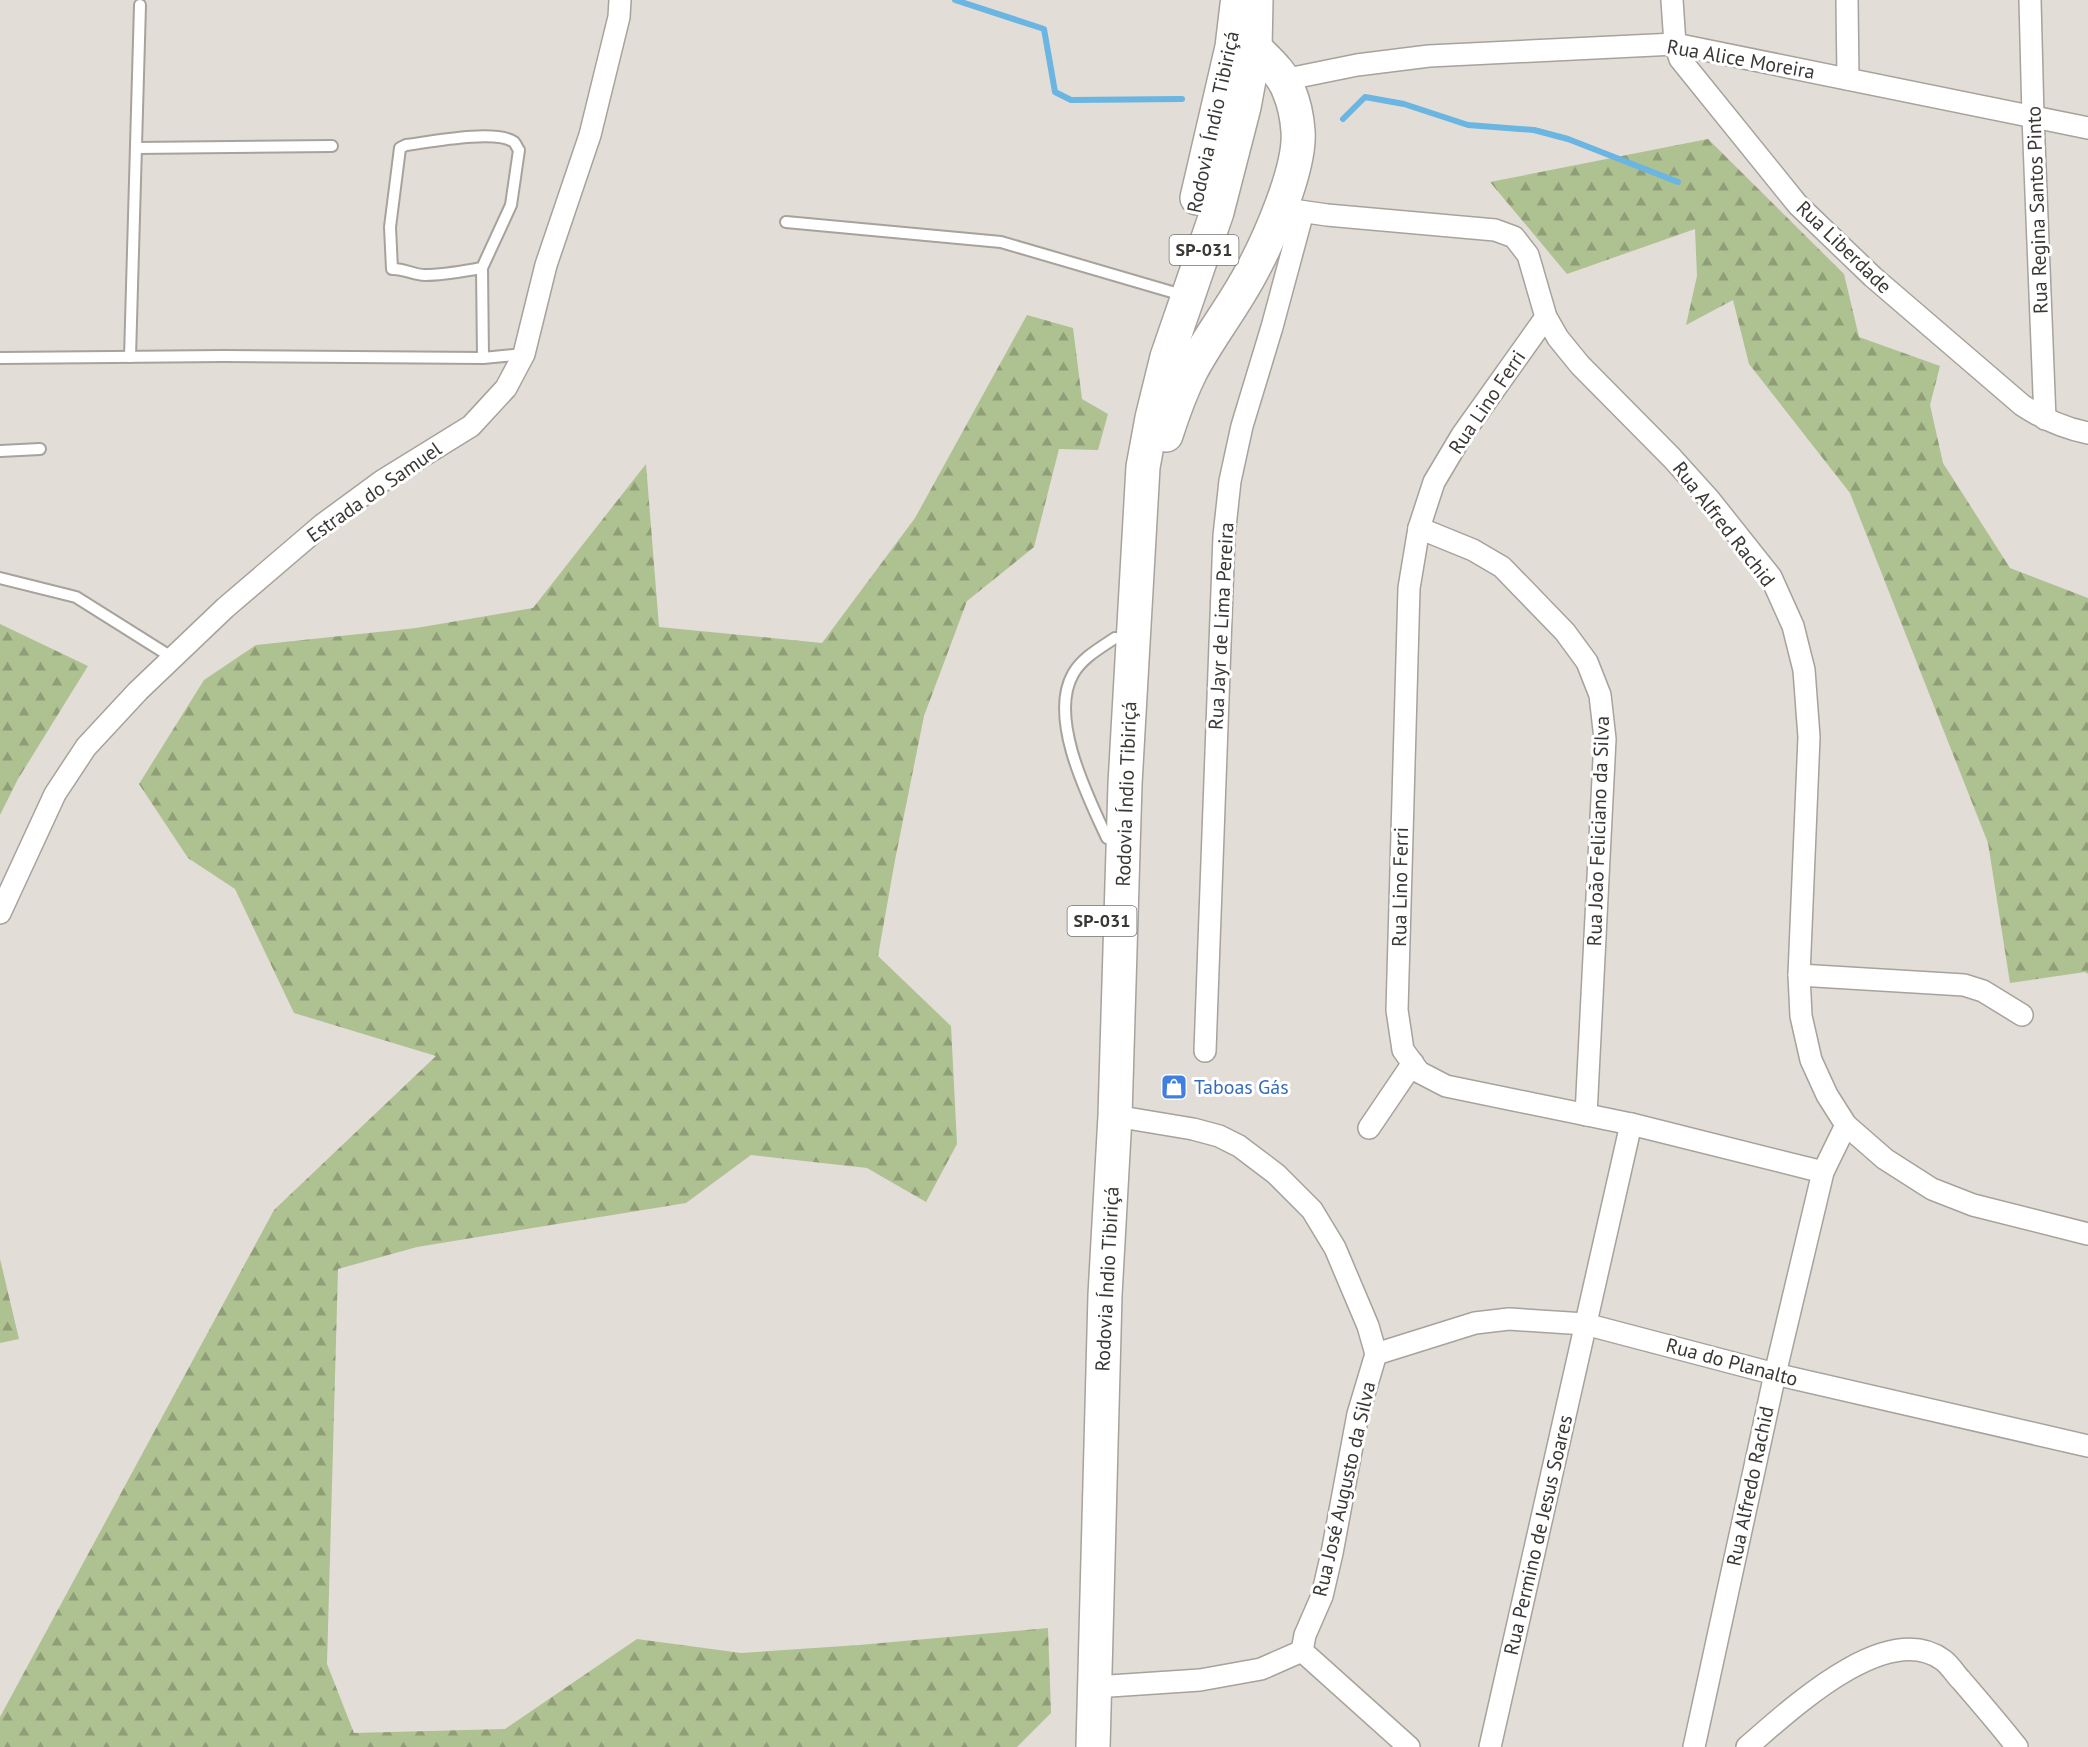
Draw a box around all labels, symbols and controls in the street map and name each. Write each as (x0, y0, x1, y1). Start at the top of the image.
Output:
street label: Rodovia Índio Tibiriçá (1181, 29, 1245, 215)
street label: Rua Alice Moreira (1665, 33, 1817, 85)
street label: Rua Regina Santos Pinto (2020, 106, 2054, 314)
street label: Rua Liberdade (1791, 195, 1897, 299)
road number: SP-031 (1170, 235, 1238, 265)
street label: Rua Lino Ferri (1443, 345, 1531, 459)
street label: Estrada do Samuel (301, 436, 447, 548)
street label: Rua Alfred Rachid (1667, 456, 1781, 592)
street label: Rua Jayr de Lima Pereira (1203, 521, 1239, 731)
street label: Rodovia Índio Tibiriçá (1110, 701, 1142, 887)
street label: Rua João Feliciano da Silva (1581, 715, 1615, 947)
street label: Rua Lino Ferri (1386, 827, 1414, 947)
road number: SP-031 (1068, 906, 1136, 936)
shop icon: Taboas Gás (1159, 1072, 1189, 1102)
place label: Taboas Gás (1194, 1074, 1289, 1100)
street label: Rodovia Índio Tibiriçá (1089, 1186, 1125, 1372)
street label: Rua do Planalto (1663, 1332, 1801, 1392)
street label: Rua José Augusto da Silva (1307, 1379, 1381, 1599)
street label: Rua Alfredo Rachid (1720, 1404, 1780, 1568)
street label: Rua Permino de Jesus Soares (1498, 1412, 1578, 1658)

